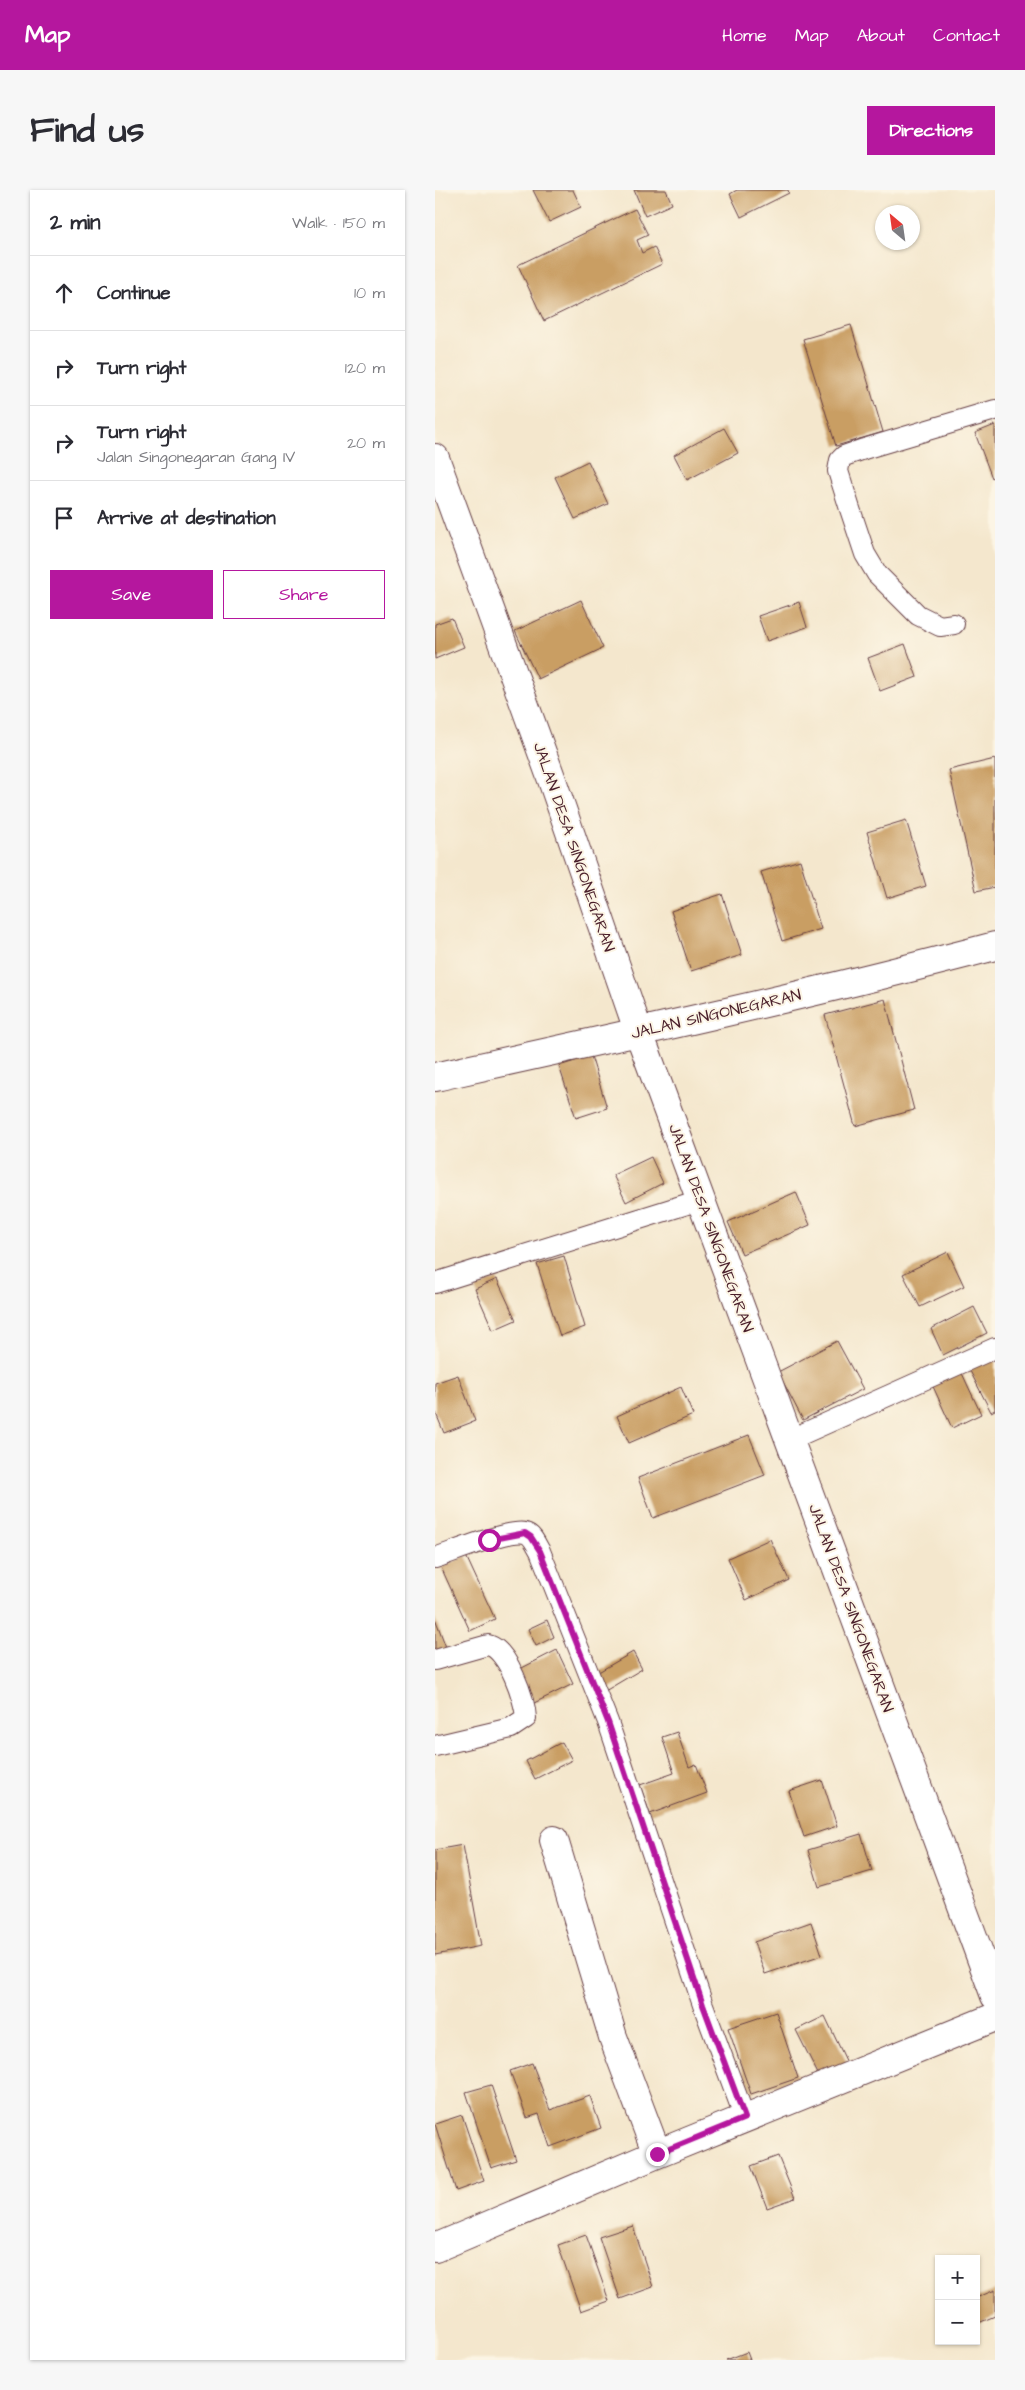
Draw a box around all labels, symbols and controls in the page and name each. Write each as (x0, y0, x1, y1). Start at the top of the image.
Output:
text: Map (25, 18, 70, 52)
text: Home (722, 23, 767, 48)
text: Map (795, 23, 829, 48)
text: About (857, 23, 905, 48)
text: Contact (933, 23, 1000, 48)
text: Find us (30, 106, 144, 155)
button: Directions (867, 106, 995, 155)
north arrow (875, 205, 920, 250)
text: 2 min (50, 208, 100, 237)
text: Walk · 150 m (292, 212, 385, 234)
icon: ahead (50, 279, 78, 307)
text: Continue (97, 280, 171, 307)
text: 10 m (354, 282, 385, 304)
icon: right (50, 354, 78, 382)
text: Turn right (97, 355, 186, 382)
text: 120 m (345, 357, 385, 379)
text: Turn right (97, 419, 186, 446)
icon: right (50, 429, 78, 457)
text: 20 m (347, 432, 385, 454)
text: Jalan Singonegaran Gang IV (97, 446, 295, 468)
icon: arrive (50, 504, 78, 532)
text: Arrive at destination (97, 505, 276, 532)
button: Save (50, 570, 213, 619)
button: Share (223, 570, 385, 619)
street label: JALAN DESA SINGONEGARAN (528, 739, 620, 955)
street label: JALAN SINGONEGARAN (629, 984, 803, 1044)
street label: JALAN DESA SINGONEGARAN (663, 1121, 759, 1335)
street label: JALAN DESA SINGONEGARAN (803, 1501, 899, 1715)
route start (478, 1529, 501, 1552)
route end (646, 2143, 669, 2166)
map controls (935, 2255, 980, 2345)
button: + (935, 2255, 980, 2300)
button: − (935, 2300, 980, 2345)

